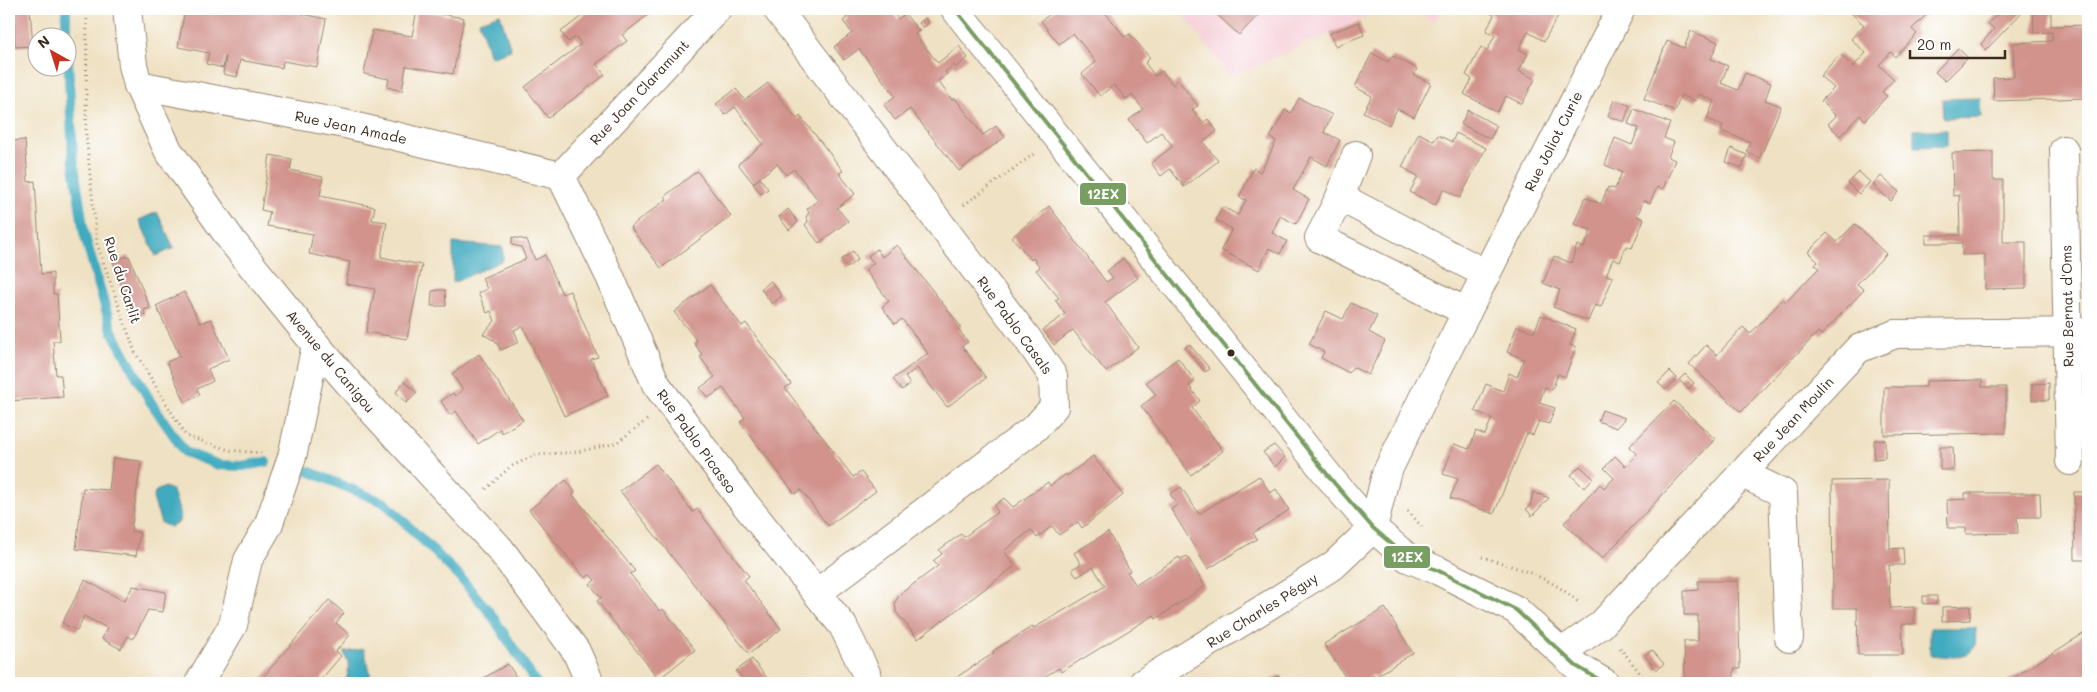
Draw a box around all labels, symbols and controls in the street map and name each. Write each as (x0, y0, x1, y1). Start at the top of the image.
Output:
north arrow (28, 28, 78, 78)
scale bar (1910, 28, 2004, 60)
text: N (33, 31, 54, 52)
text: 20 m (1917, 34, 1951, 54)
street label: Rue Joan Claramunt (585, 35, 693, 149)
street label: Rue Joliot Curie (1520, 88, 1586, 194)
street label: Rue Jean Amade (293, 106, 409, 148)
line badge: 12EX (1079, 182, 1127, 206)
text: 12EX (1087, 184, 1119, 203)
street label: Rue du Carlit (100, 234, 146, 326)
street label: Rue Bernat d'Oms (2056, 245, 2078, 367)
street label: Rue Pablo Casals (973, 272, 1057, 378)
street label: Avenue du Canigou (282, 306, 380, 416)
unlabelled marker (1226, 348, 1236, 358)
street label: Rue Jean Moulin (1749, 372, 1837, 466)
street label: Rue Pablo Picasso (653, 385, 741, 497)
line badge: 12EX (1383, 545, 1431, 569)
text: 12EX (1391, 547, 1423, 566)
street label: Rue Charles Péguy (1203, 568, 1321, 652)

